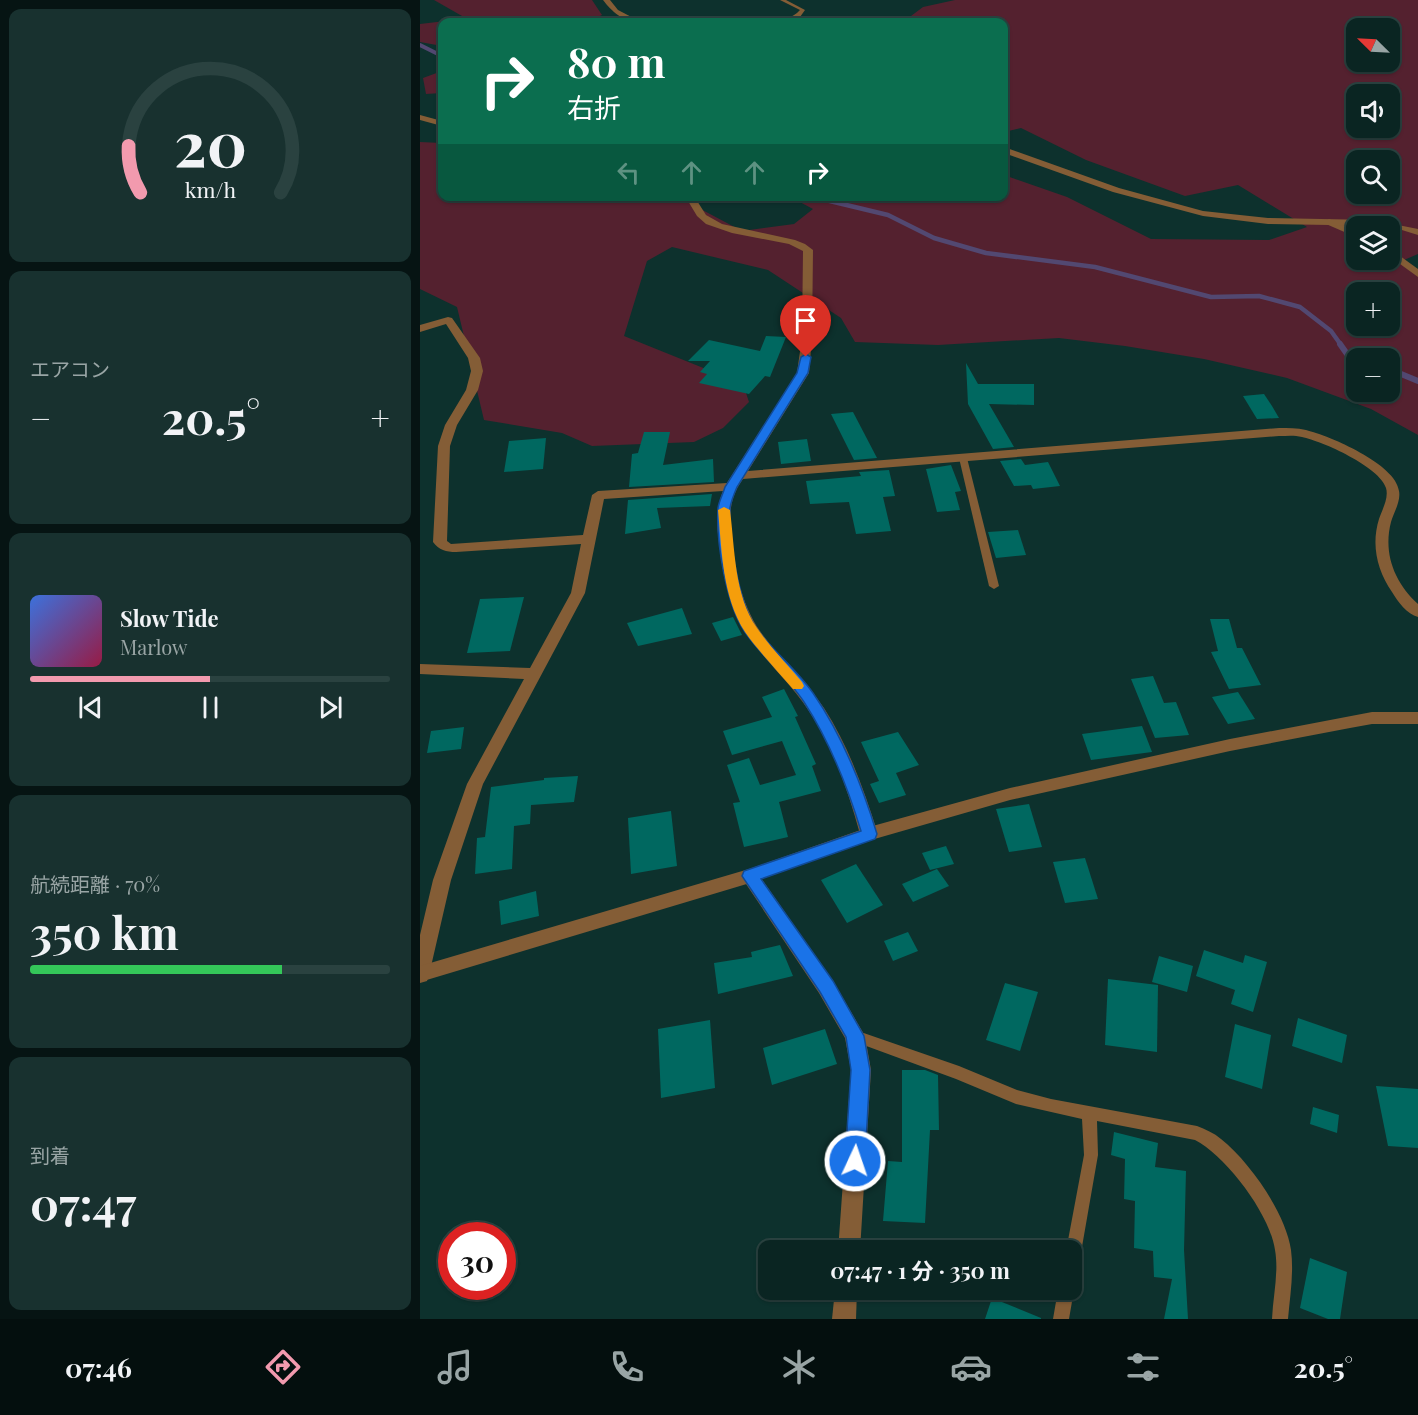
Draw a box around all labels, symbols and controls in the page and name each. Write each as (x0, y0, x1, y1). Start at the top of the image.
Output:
north arrow (1346, 18, 1400, 72)
map controls (1346, 18, 1400, 402)
text: 80 m (567, 33, 665, 89)
icon: right (468, 42, 546, 120)
button: sound (1346, 84, 1400, 138)
text: 右折 (567, 89, 621, 125)
text: 20 (174, 99, 246, 183)
button: search (1346, 150, 1400, 204)
icon: left (612, 156, 645, 189)
icon: ahead (675, 156, 708, 189)
icon: ahead (738, 156, 771, 189)
icon: right (801, 156, 834, 189)
text: km/h (184, 175, 236, 203)
button: layers (1346, 216, 1400, 270)
button: + (1346, 282, 1400, 336)
pin (780, 295, 831, 357)
icon: arrive (789, 304, 822, 337)
button: − (1346, 348, 1400, 402)
text: エアコン (30, 355, 110, 382)
text: 20.5° (162, 386, 260, 446)
text: − (30, 395, 51, 439)
text: + (371, 395, 390, 439)
text: Slow Tide (120, 603, 219, 633)
text: Marlow (120, 633, 188, 660)
icon: previous (74, 691, 107, 724)
icon: pause (194, 691, 227, 724)
icon: next (314, 691, 347, 724)
text: 航続距離 · 70% (30, 870, 160, 897)
text: 350 km (30, 901, 179, 961)
position arrow (823, 1129, 887, 1193)
text: 到着 (30, 1141, 70, 1168)
text: 07:47 (30, 1172, 136, 1232)
speed limit sign: 30 (438, 1222, 516, 1300)
text: 07:47 · 1 分 · 350 m (830, 1255, 1010, 1285)
icon: directions (262, 1346, 304, 1388)
icon: music (434, 1346, 476, 1388)
icon: phone (606, 1346, 648, 1388)
icon: climate (778, 1346, 820, 1388)
icon: car (950, 1346, 992, 1388)
icon: filters (1122, 1346, 1164, 1388)
text: 07:46 (65, 1349, 132, 1385)
text: 20.5° (1294, 1349, 1353, 1385)

